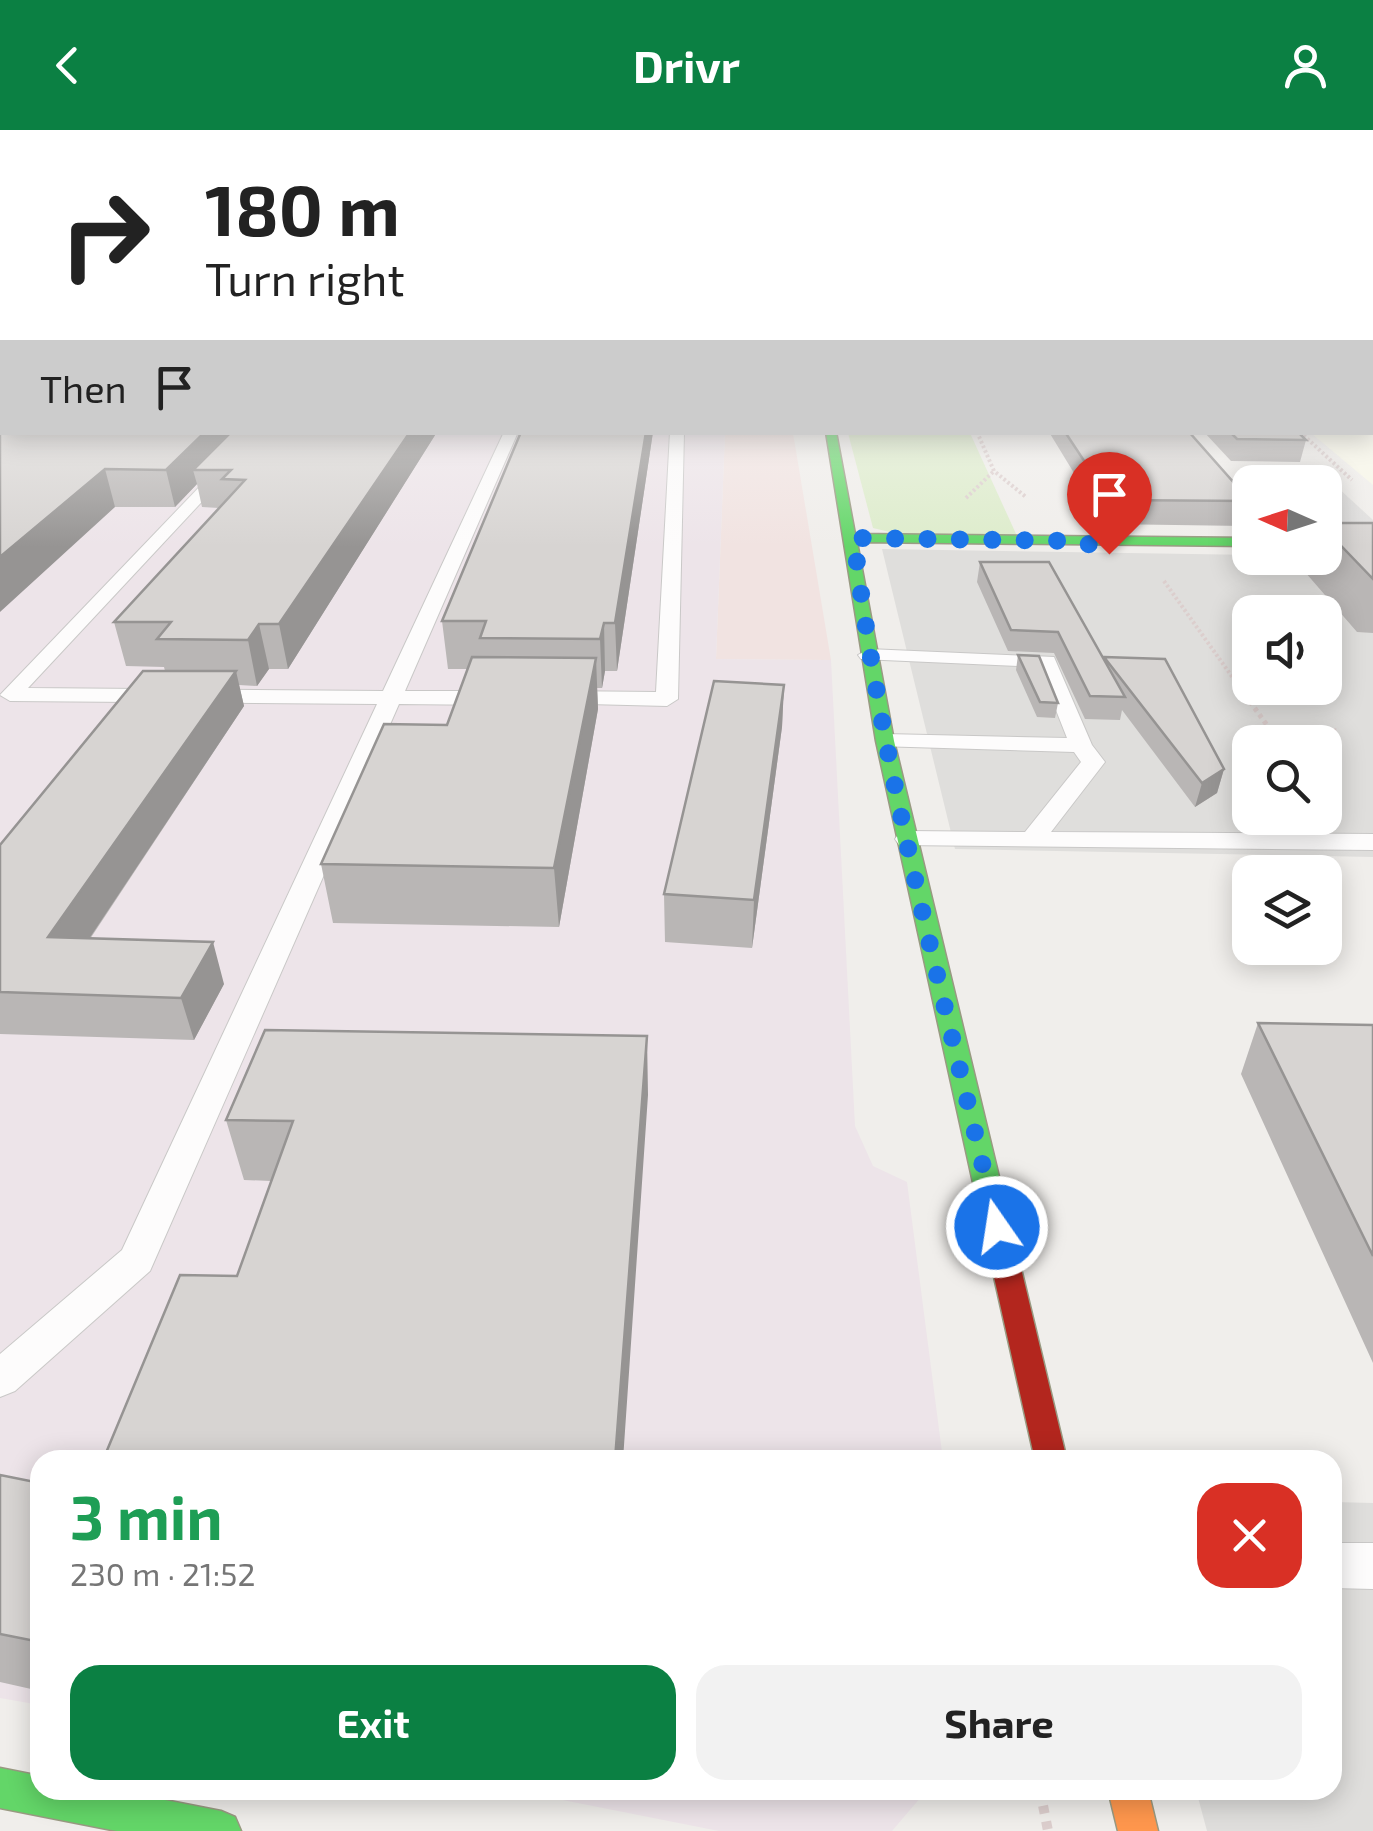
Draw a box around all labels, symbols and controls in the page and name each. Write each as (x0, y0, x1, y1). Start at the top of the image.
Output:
icon: back (40, 38, 95, 93)
text: Drivr (633, 38, 740, 92)
icon: person (1278, 38, 1333, 93)
text: 180 m (205, 166, 400, 250)
icon: right (40, 170, 170, 300)
text: Turn right (205, 251, 405, 305)
icon: arrive (147, 360, 202, 415)
text: Then (40, 365, 127, 411)
pin (1067, 452, 1152, 555)
north arrow (1232, 465, 1342, 575)
map controls (1232, 465, 1342, 965)
icon: arrive (1082, 467, 1137, 522)
button: sound (1232, 595, 1342, 705)
button: search (1232, 725, 1342, 835)
button: layers (1232, 855, 1342, 965)
position arrow (945, 1175, 1049, 1279)
text: 3 min (70, 1480, 222, 1552)
button: close (1197, 1483, 1302, 1588)
text: 230 m · 21:52 (70, 1554, 255, 1592)
button: Exit (70, 1665, 676, 1780)
button: Share (696, 1665, 1302, 1780)

